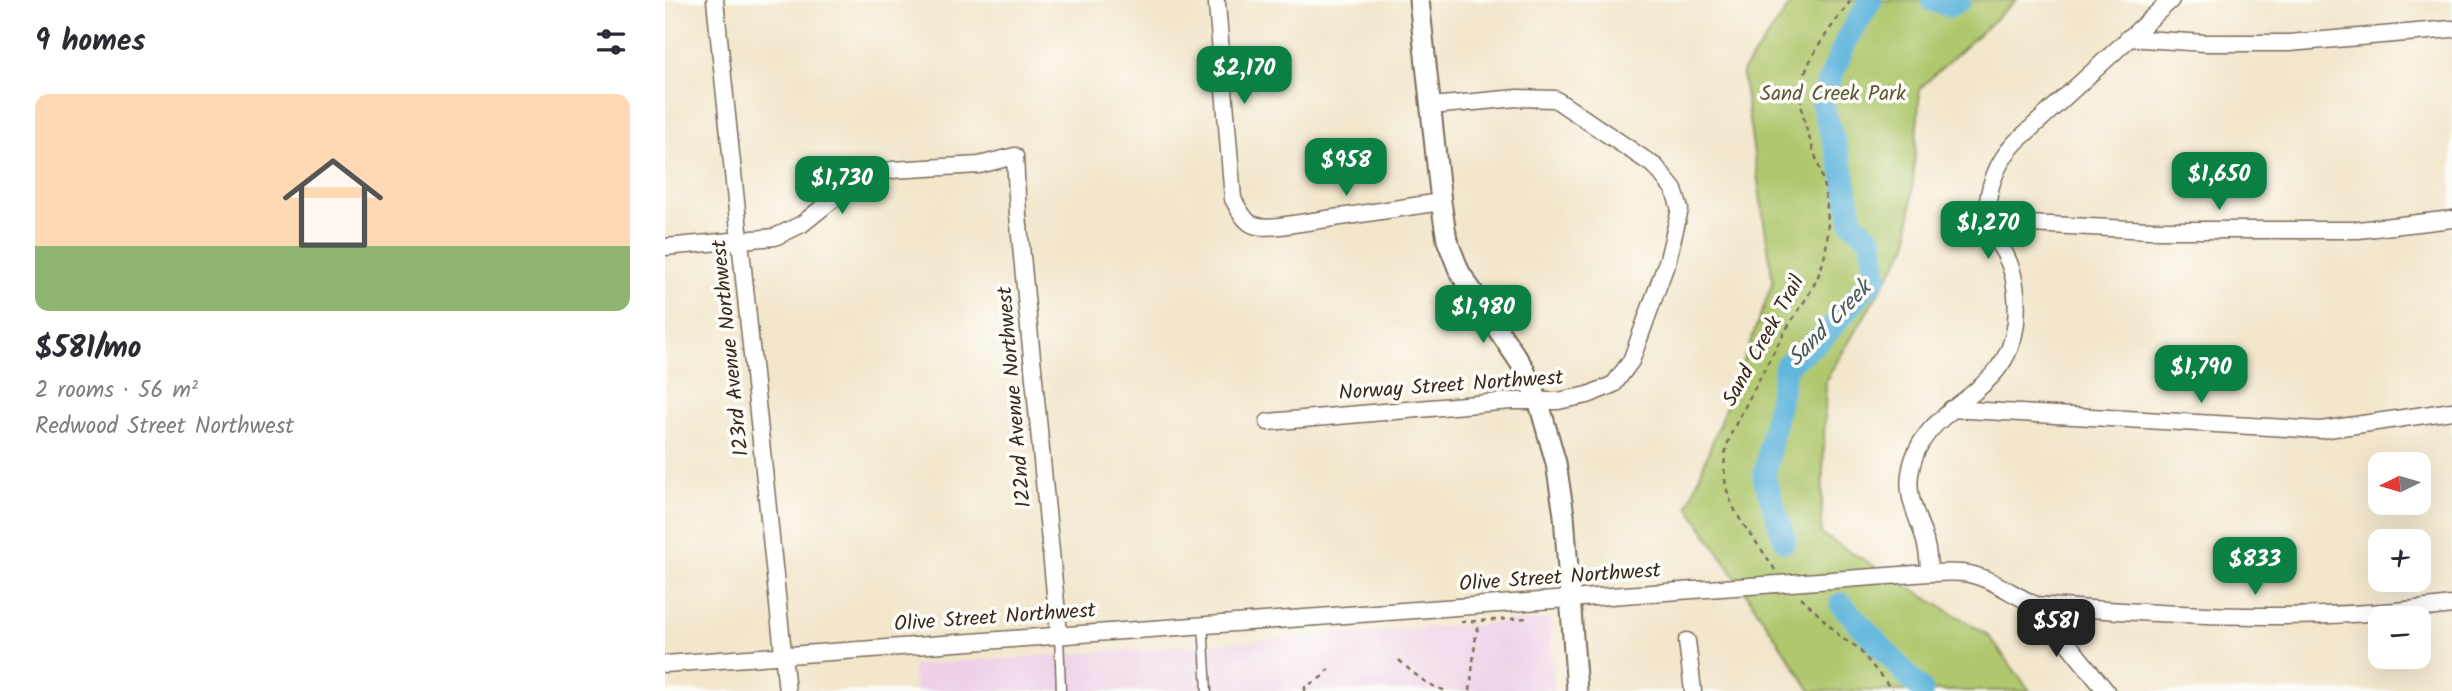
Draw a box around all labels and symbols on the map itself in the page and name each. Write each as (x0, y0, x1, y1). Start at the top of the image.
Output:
pin: $2,170 (1187, 46, 1301, 106)
park label: Sand Creek Park (1760, 78, 1906, 111)
pin: $958 (1305, 138, 1387, 198)
pin: $1,650 (2162, 152, 2276, 212)
pin: $1,730 (785, 156, 899, 216)
pin: $1,270 (1931, 202, 2045, 261)
street label: 123rd Avenue Northwest (703, 237, 759, 458)
street label: Sand Creek Trail (1714, 269, 1814, 413)
water label: Sand Creek (1779, 270, 1883, 376)
street label: 122nd Avenue Northwest (989, 284, 1041, 509)
pin: $1,980 (1426, 286, 1540, 345)
pin: $1,790 (2144, 346, 2258, 405)
street label: Norway Street Northwest (1337, 362, 1565, 410)
north arrow (2368, 452, 2431, 514)
pin: $833 (2214, 538, 2296, 597)
street label: Olive Street Northwest (1458, 554, 1663, 602)
street label: Olive Street Northwest (893, 594, 1098, 642)
pin: $581 (2015, 600, 2097, 659)

